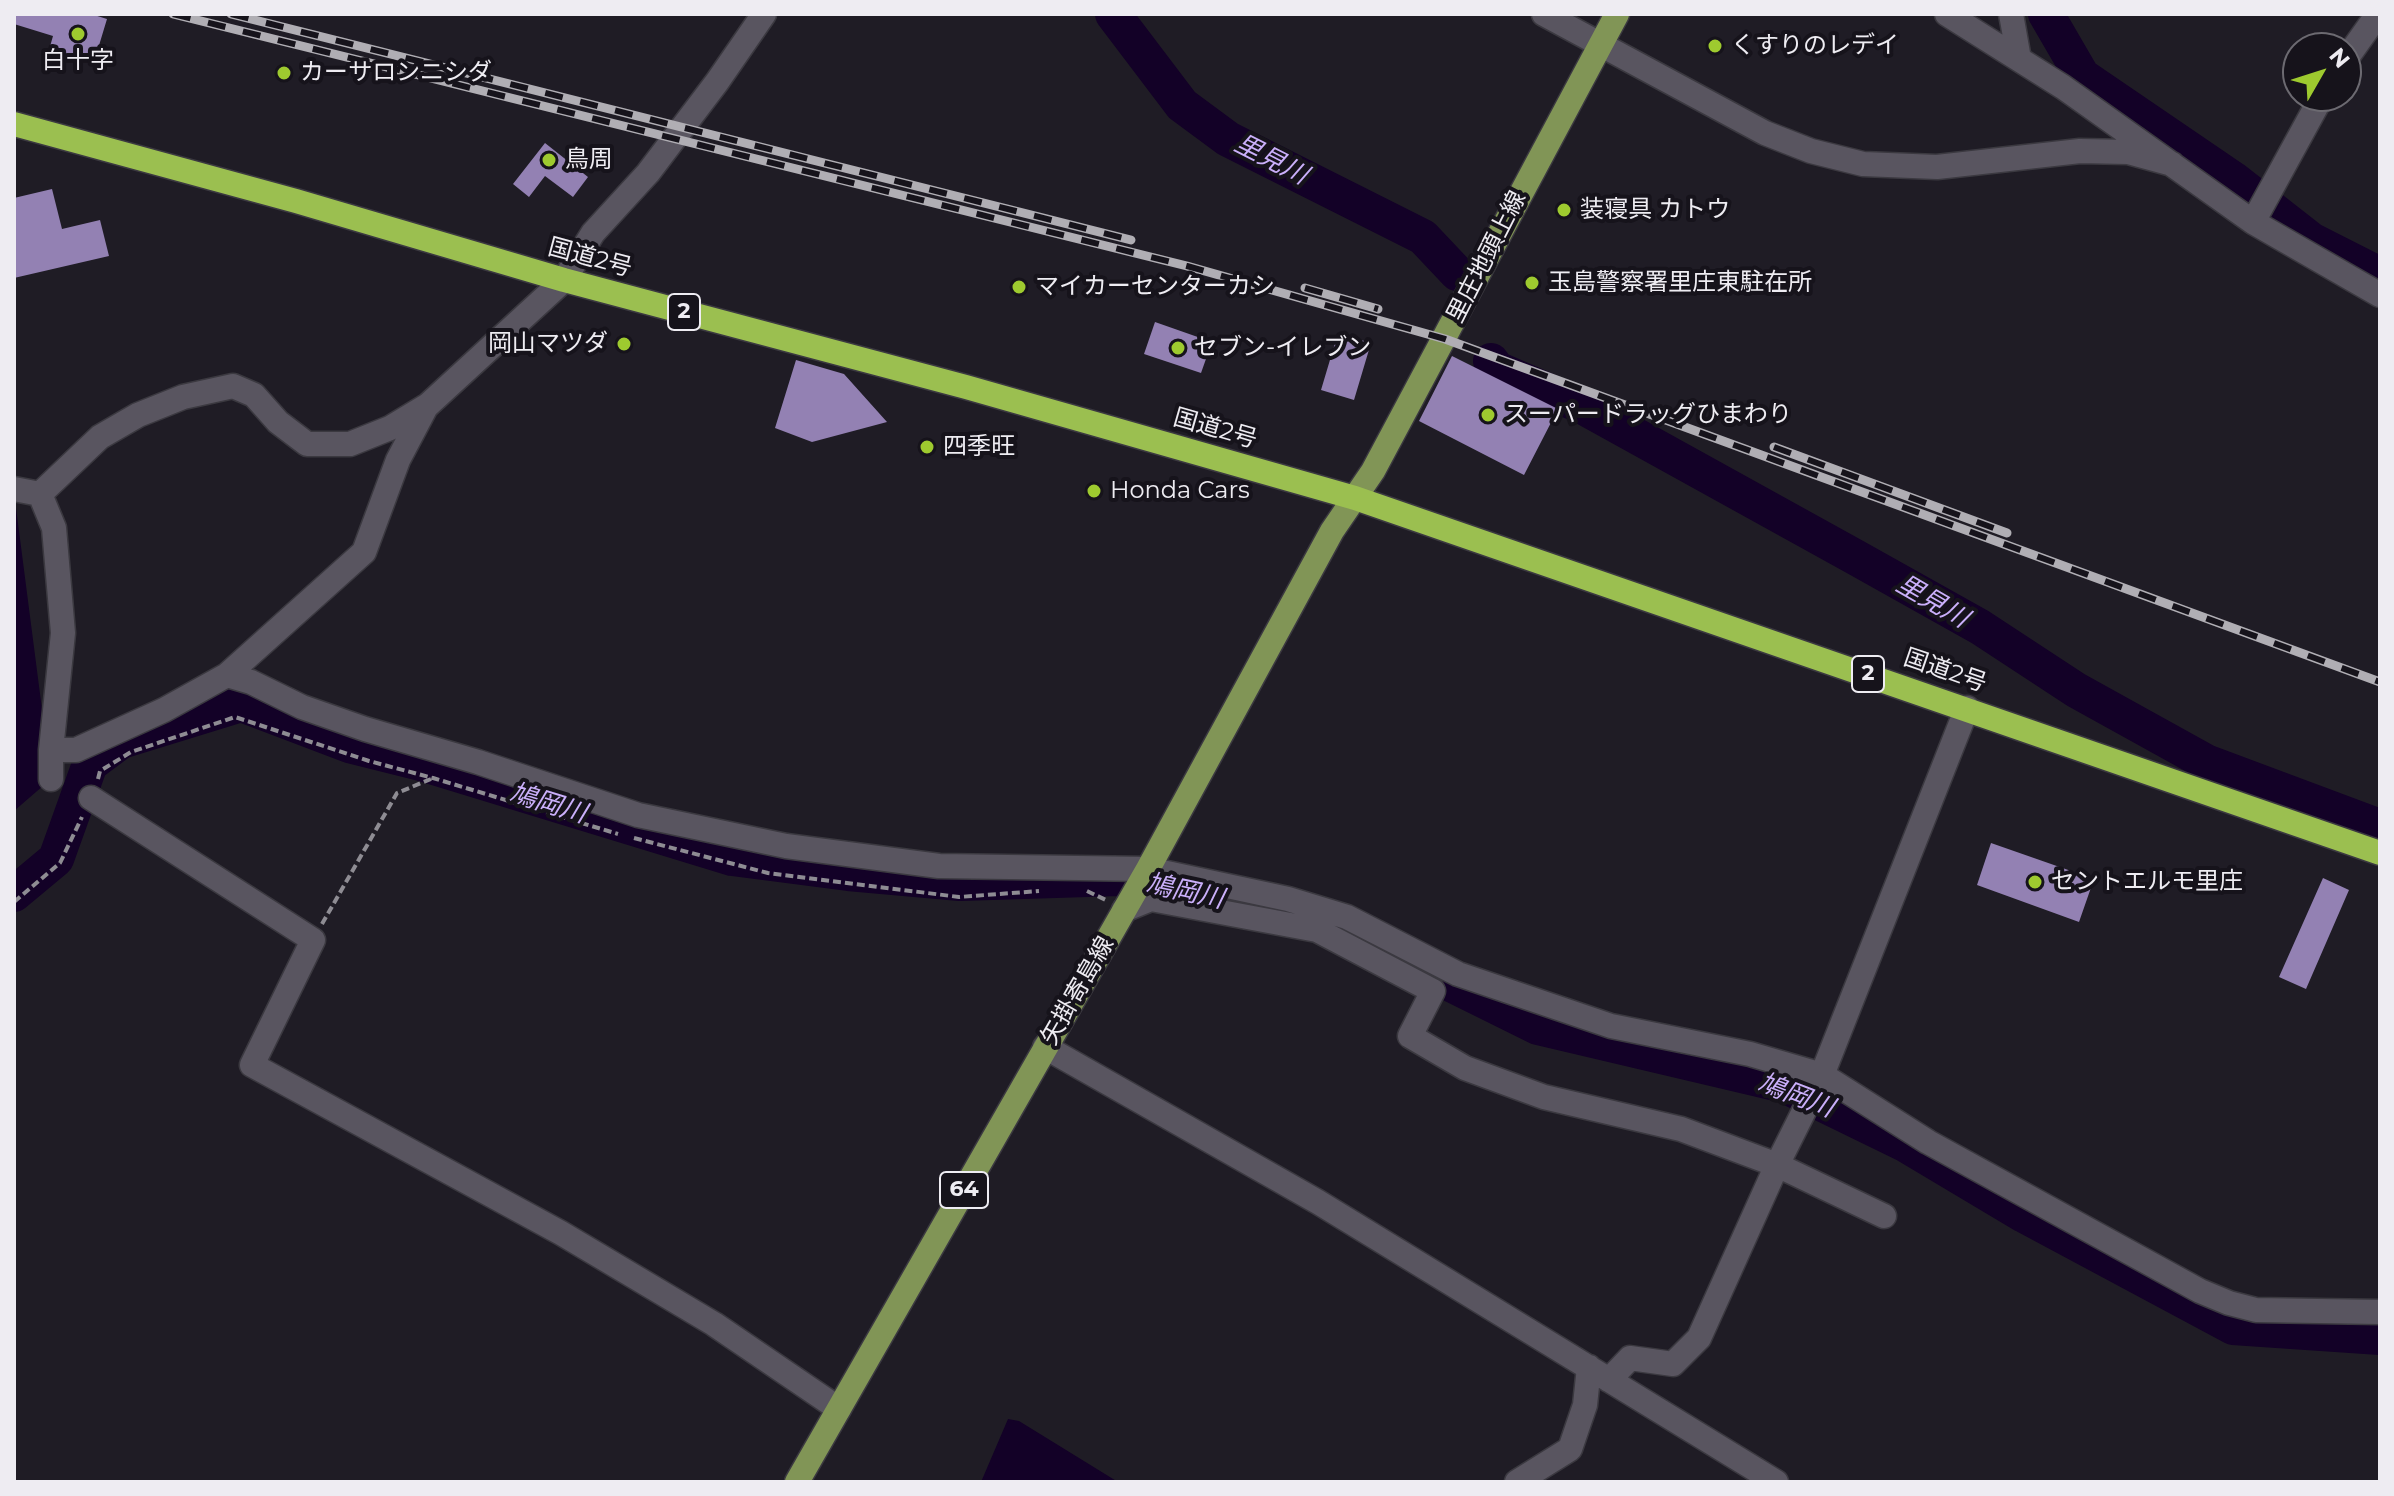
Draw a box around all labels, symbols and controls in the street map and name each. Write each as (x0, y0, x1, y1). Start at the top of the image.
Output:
marker: 白十字 (69, 25, 87, 43)
place label: くすりのレデイ (1731, 32, 1899, 60)
north arrow (2282, 32, 2362, 112)
marker: くすりのレデイ (1706, 37, 1724, 55)
text: N (2323, 42, 2356, 73)
place label: 白十字 (42, 47, 114, 75)
place label: カーサロンニシダ (300, 59, 492, 87)
marker: カーサロンニシダ (275, 64, 293, 82)
water label: 里見川 (1229, 128, 1313, 192)
place label: 鳥周 (565, 146, 613, 174)
marker: 鳥周 (540, 151, 558, 169)
street label: 里庄地頭上線 (1441, 186, 1533, 328)
place label: 装寝具 カトウ (1580, 196, 1730, 224)
marker: 装寝具 カトウ (1555, 201, 1573, 219)
street label: 国道2号 (545, 233, 635, 283)
place label: 玉島警察署里庄東駐在所 (1548, 269, 1812, 297)
place label: マイカーセンターカシ (1035, 273, 1275, 301)
marker: 玉島警察署里庄東駐在所 (1523, 274, 1541, 292)
marker: マイカーセンターカシ (1010, 278, 1028, 296)
road number: 2 (668, 294, 700, 330)
place label: 岡山マツダ (488, 330, 608, 358)
place label: セブン-イレブン (1194, 334, 1371, 362)
marker: 岡山マツダ (615, 335, 633, 353)
marker: セブン-イレブン (1169, 339, 1187, 357)
place label: スーパードラッグひまわり (1504, 401, 1792, 429)
street label: 国道2号 (1170, 403, 1260, 455)
marker: スーパードラッグひまわり (1479, 406, 1497, 424)
place label: 四季旺 (943, 433, 1015, 461)
marker: 四季旺 (918, 438, 936, 456)
place label: Honda Cars (1110, 477, 1250, 505)
marker: Honda Cars (1085, 482, 1103, 500)
water label: 里見川 (1890, 569, 1974, 635)
street label: 国道2号 (1900, 643, 1990, 699)
road number: 2 (1852, 656, 1884, 692)
water label: 鳩岡川 (506, 778, 590, 830)
place label: セントエルモ里庄 (2051, 868, 2243, 896)
water label: 鳩岡川 (1144, 869, 1226, 915)
marker: セントエルモ里庄 (2026, 873, 2044, 891)
street label: 矢掛寄島線 (1036, 932, 1120, 1050)
water label: 鳩岡川 (1754, 1067, 1838, 1125)
road number: 64 (940, 1172, 988, 1208)

